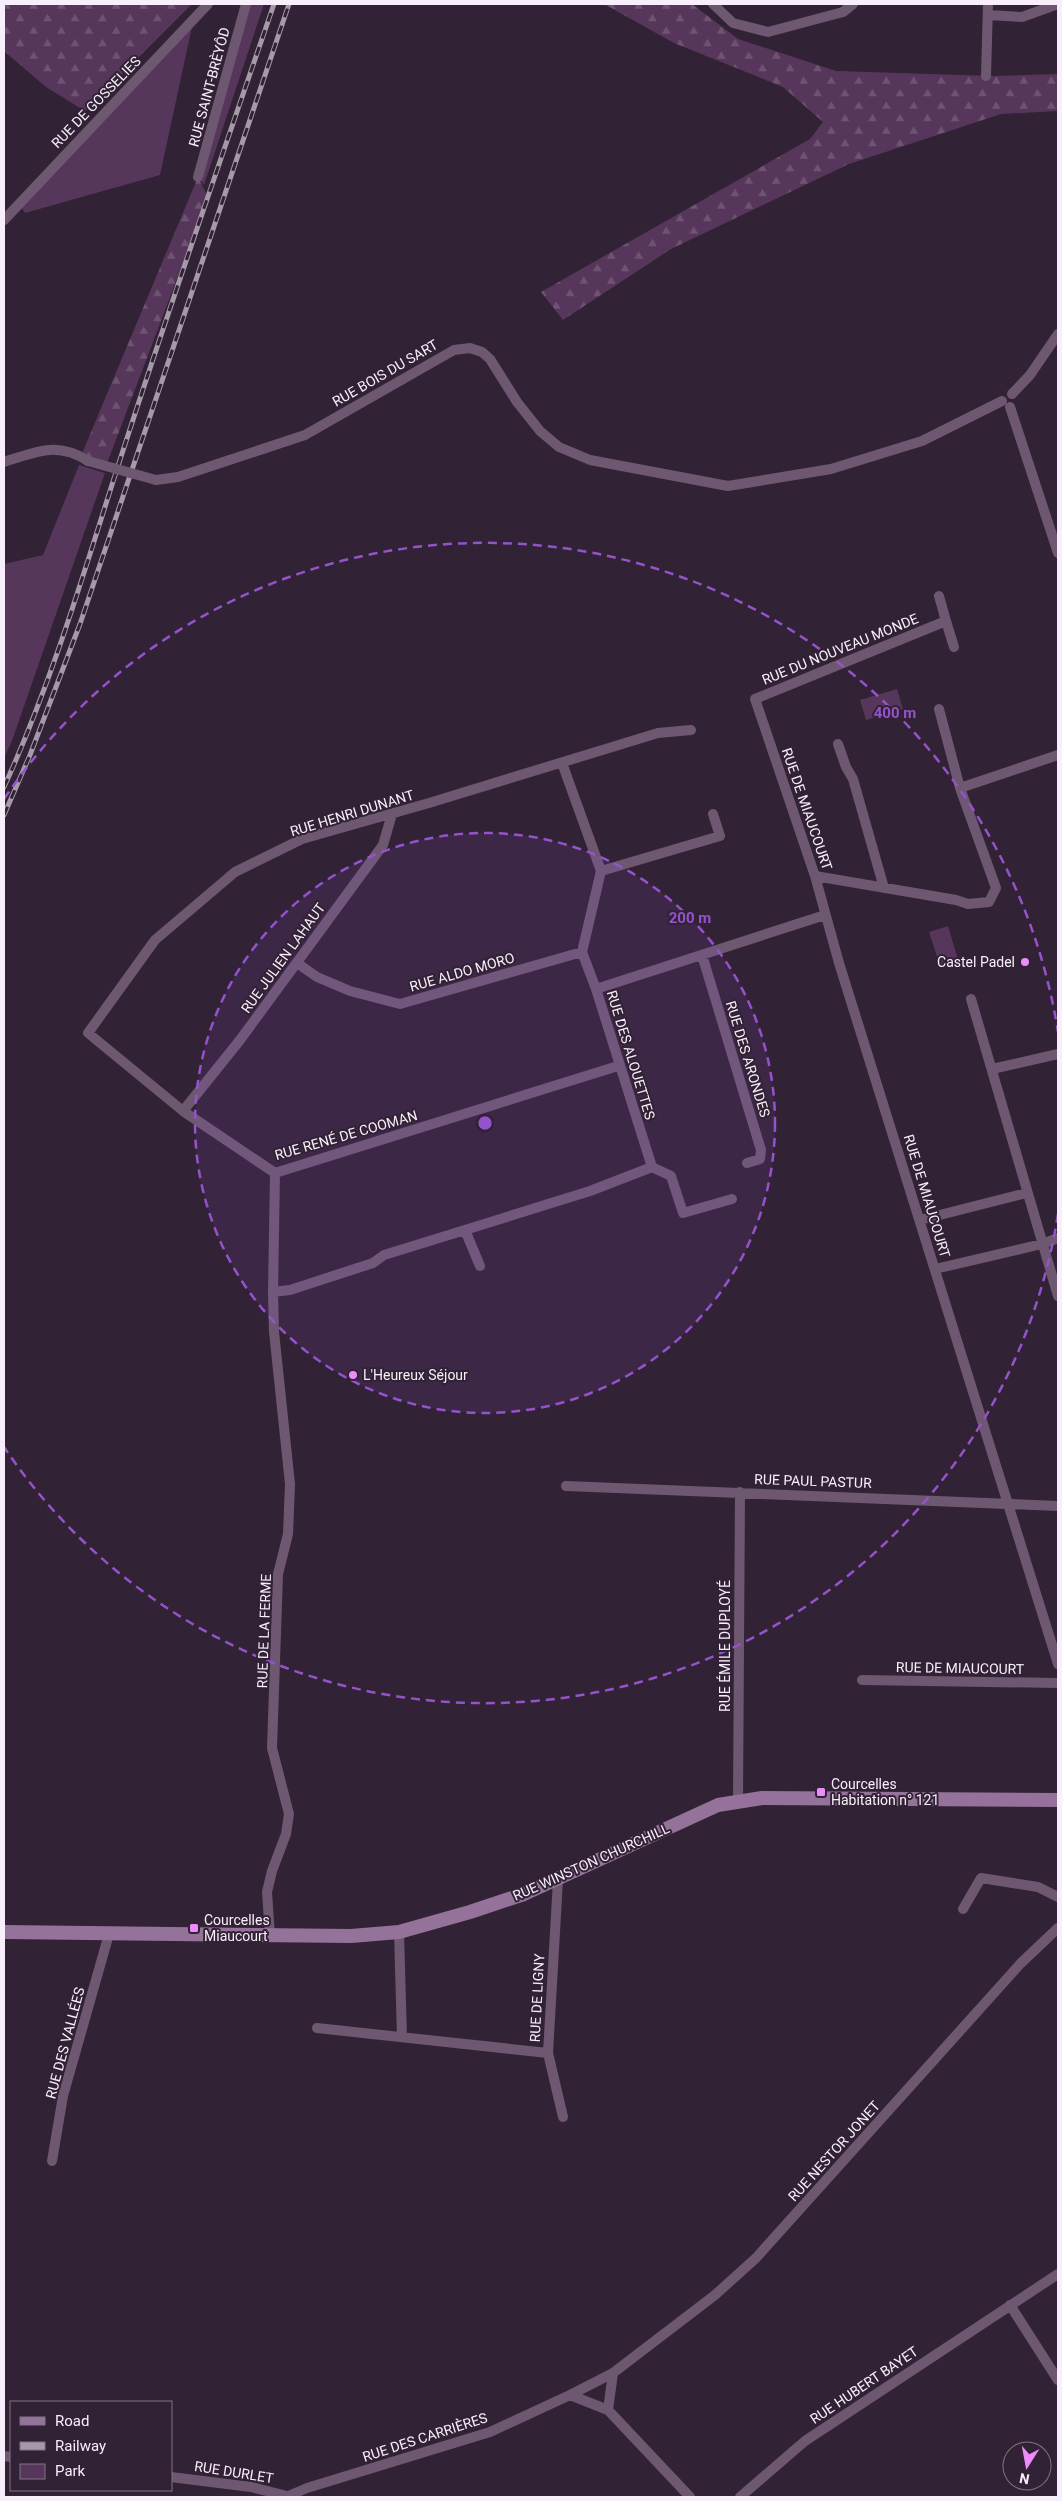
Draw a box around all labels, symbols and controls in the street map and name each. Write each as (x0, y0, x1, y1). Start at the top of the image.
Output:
street label: RUE SAINT-BRÈYÔD (184, 25, 233, 149)
street label: RUE DE GOSSELIES (48, 53, 144, 151)
street label: RUE BOIS DU SART (330, 336, 441, 410)
street label: RUE DU NOUVEAU MONDE (760, 610, 920, 688)
text: 400 m (874, 704, 916, 722)
street label: RUE DE MIAUCOURT (779, 746, 836, 873)
street label: RUE HENRI DUNANT (288, 786, 416, 839)
street label: RUE JULIEN LAHAUT (238, 899, 329, 1016)
text: 200 m (669, 909, 711, 927)
street label: RUE ALDO MORO (408, 949, 516, 995)
place label: Castel Padel (937, 954, 1015, 970)
marker: Castel Padel (1019, 956, 1031, 968)
street label: RUE DES ALOUETTES (604, 988, 658, 1122)
street label: RUE DES ARONDES (723, 999, 773, 1119)
street label: RUE RENÉ DE COOMAN (273, 1106, 419, 1163)
centre of rings (476, 1114, 494, 1132)
street label: RUE DE MIAUCOURT (901, 1132, 954, 1260)
place label: L'Heureux Séjour (363, 1367, 468, 1383)
marker: L'Heureux Séjour (347, 1369, 359, 1381)
street label: RUE PAUL PASTUR (754, 1471, 872, 1491)
street label: RUE DE LA FERME (254, 1573, 274, 1689)
street label: RUE ÉMILE DUPLOYÉ (716, 1580, 733, 1712)
street label: RUE DE MIAUCOURT (896, 1659, 1025, 1677)
place label: Courcelles Habitation n° 121 (831, 1776, 939, 1808)
marker: Courcelles Habitation n° 121 (815, 1786, 827, 1798)
street label: RUE WINSTON CHURCHILL (510, 1820, 672, 1904)
place label: Courcelles Miaucourt (204, 1912, 270, 1944)
marker: Courcelles Miaucourt (188, 1922, 200, 1934)
street label: RUE DE LIGNY (527, 1953, 547, 2043)
street label: RUE DES VALLÉES (41, 1985, 88, 2101)
street label: RUE NESTOR JONET (785, 2097, 884, 2204)
street label: RUE HUBERT BAYET (807, 2343, 921, 2427)
legend (10, 2401, 172, 2491)
street label: RUE DES CARRIÈRES (360, 2408, 489, 2465)
text: Road (55, 2412, 89, 2430)
text: Railway (55, 2437, 106, 2455)
north arrow (1002, 2441, 1052, 2491)
street label: RUE DURLET (193, 2458, 275, 2486)
text: Park (55, 2462, 86, 2480)
text: N (1018, 2470, 1031, 2488)

